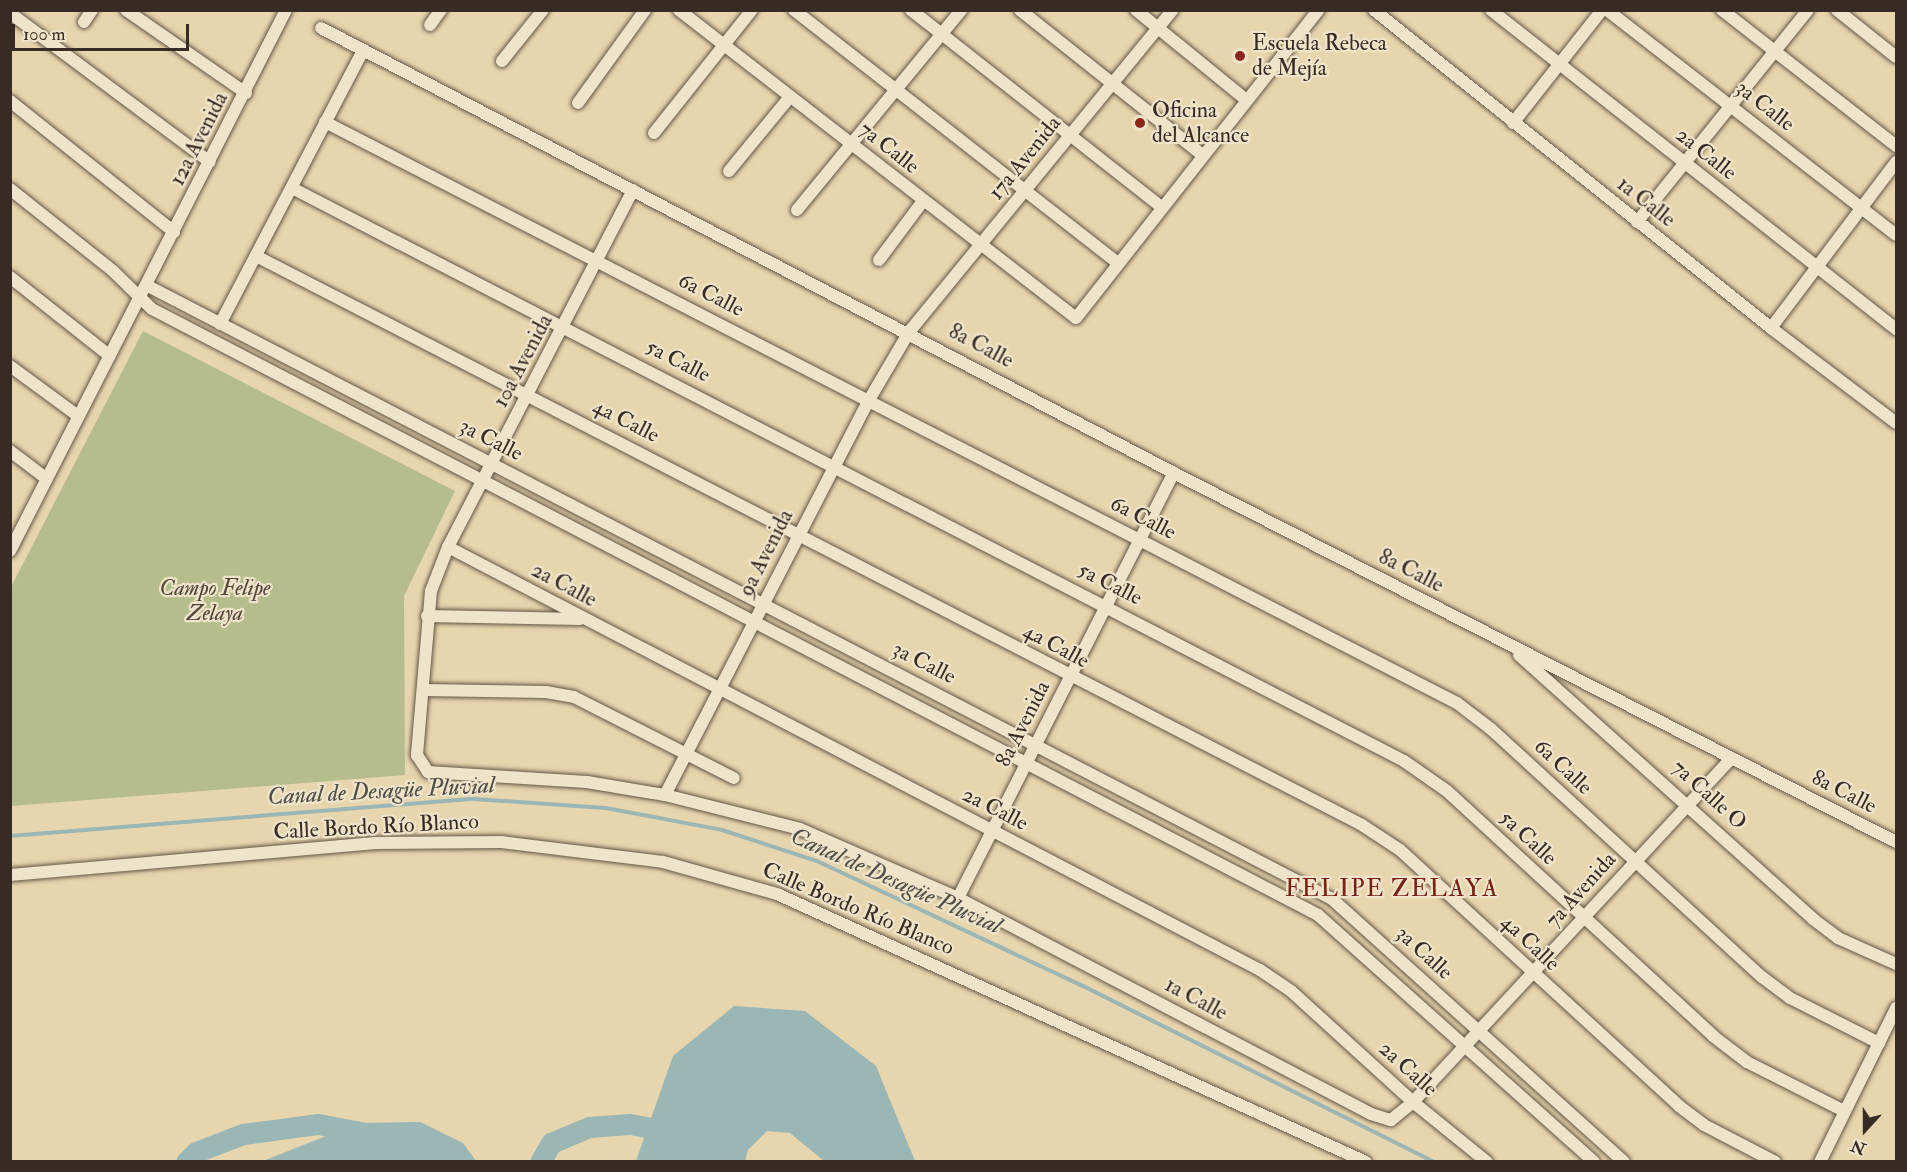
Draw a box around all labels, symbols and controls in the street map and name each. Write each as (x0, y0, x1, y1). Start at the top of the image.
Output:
scale bar (15, 12, 192, 50)
text: 100 m (23, 23, 66, 46)
place label: Escuela Rebeca de Mejía (1252, 30, 1387, 82)
marker: Escuela Rebeca de Mejía (1233, 49, 1247, 63)
street label: 3a Calle (1730, 75, 1800, 137)
street label: 12a Avenida (164, 88, 234, 190)
place label: Oficina del Alcance (1152, 97, 1249, 148)
street label: 17a Avenida (983, 111, 1067, 205)
street label: 7a Calle (854, 116, 924, 180)
marker: Oficina del Alcance (1133, 116, 1147, 130)
street label: 2a Calle (1670, 122, 1742, 186)
street label: 1a Calle (1611, 171, 1681, 233)
street label: 6a Calle (674, 267, 748, 323)
street label: 10a Avenida (488, 310, 558, 412)
street label: 8a Calle (944, 318, 1018, 374)
street label: 5a Calle (641, 334, 715, 388)
street label: 4a Calle (588, 393, 664, 449)
street label: 3a Calle (455, 413, 527, 467)
street label: 6a Calle (1106, 490, 1180, 546)
street label: 9a Avenida (733, 505, 799, 601)
street label: 8a Calle (1374, 543, 1448, 599)
street label: 2a Calle (527, 557, 601, 613)
street label: 5a Calle (1073, 557, 1147, 611)
park label: Campo Felipe Zelaya (160, 575, 270, 626)
street label: 4a Calle (1018, 618, 1094, 674)
street label: 3a Calle (888, 636, 960, 690)
street label: 8a Avenida (990, 677, 1056, 771)
street label: 6a Calle (1528, 733, 1598, 801)
street label: 7a Calle O (1666, 754, 1752, 836)
street label: 8a Calle (1807, 764, 1881, 820)
water label: Canal de Desagüe Pluvial (267, 771, 495, 811)
street label: 2a Calle (958, 781, 1032, 837)
street label: 5a Calle (1494, 805, 1562, 871)
street label: Calle Bordo Río Blanco (273, 808, 479, 846)
water label: Canal de Desagüe Pluvial (786, 822, 1006, 940)
street label: 7a Avenida (1540, 847, 1622, 933)
street label: Calle Bordo Río Blanco (758, 857, 958, 961)
district label: FELIPE ZELAYA (1285, 875, 1499, 903)
street label: 4a Calle (1495, 909, 1565, 977)
street label: 3a Calle (1390, 921, 1458, 985)
street label: 1a Calle (1160, 972, 1232, 1026)
street label: 2a Calle (1373, 1036, 1443, 1102)
north arrow (1835, 1100, 1895, 1160)
text: N (1848, 1135, 1869, 1159)

